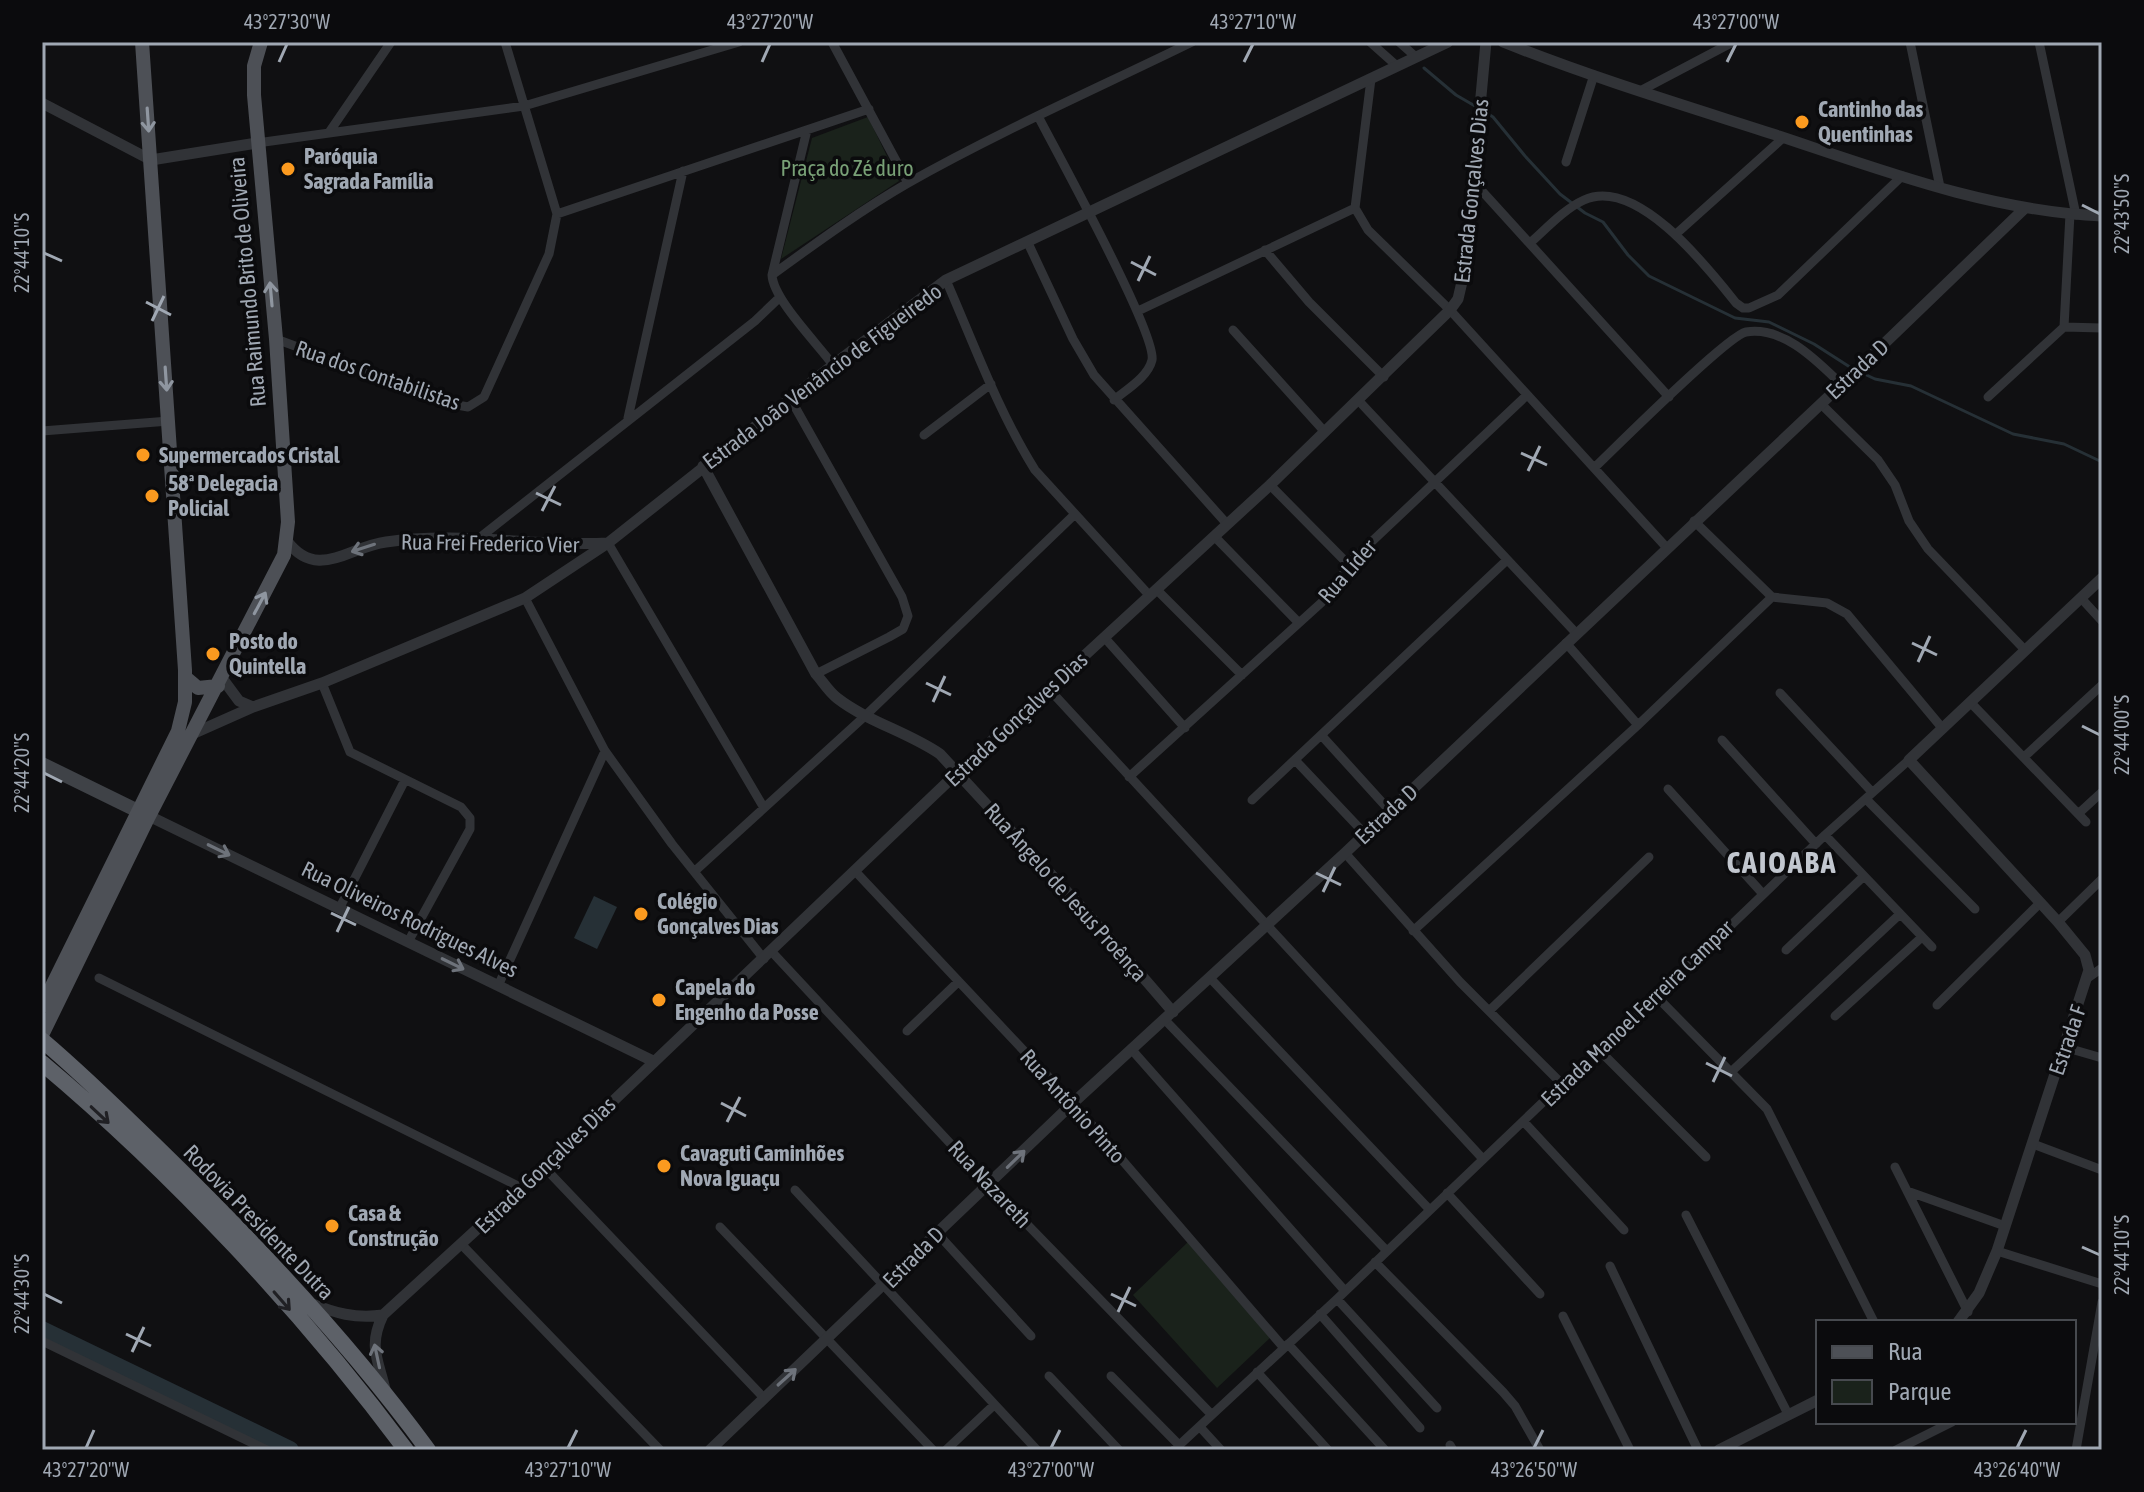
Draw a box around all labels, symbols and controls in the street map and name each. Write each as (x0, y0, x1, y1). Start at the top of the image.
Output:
text: 43°27'30"W (244, 10, 331, 33)
text: 43°27'20"W (727, 10, 814, 33)
text: 43°27'10"W (1210, 10, 1297, 33)
text: 43°27'00"W (1693, 10, 1780, 33)
place label: Cantinho das Quentinhas (1818, 96, 1924, 147)
street label: Estrada Gonçalves Dias (1448, 97, 1494, 284)
one-way arrow (141, 106, 156, 133)
marker: Cantinho das Quentinhas (1793, 113, 1811, 131)
place label: Paróquia Sagrada Família (304, 143, 434, 194)
park label: Praça do Zé duro (780, 155, 914, 181)
street label: Rua Raimundo Brito de Oliveira (223, 156, 271, 408)
marker: Paróquia Sagrada Família (279, 160, 297, 178)
text: 22°43'50"S (2110, 174, 2133, 254)
text: 22°44'10"S (10, 213, 33, 293)
street label: Estrada João Venâncio de Figueiredo (697, 278, 947, 474)
one-way arrow (264, 281, 279, 308)
street label: Estrada D (1820, 334, 1894, 404)
street label: Rua dos Contabilistas (292, 335, 464, 415)
one-way arrow (159, 365, 174, 392)
place label: Supermercados Cristal (159, 442, 341, 468)
marker: Supermercados Cristal (134, 446, 152, 464)
place label: 58ª Delegacia Policial (168, 470, 278, 521)
marker: 58ª Delegacia Policial (143, 487, 161, 505)
street label: Rua Frei Frederico Vier (401, 528, 580, 558)
street label: Rua Líder (1312, 534, 1382, 608)
one-way arrow (350, 541, 376, 556)
one-way arrow (252, 592, 268, 616)
place label: Posto do Quintella (229, 628, 306, 679)
marker: Posto do Quintella (204, 645, 222, 663)
street label: Estrada Gonçalves Dias (939, 646, 1093, 792)
text: 22°44'00"S (2110, 695, 2133, 775)
text: 22°44'20"S (10, 733, 33, 813)
street label: Estrada D (1349, 779, 1423, 849)
street label: Rua Ângelo de Jesus Proênça (979, 798, 1153, 986)
one-way arrow (206, 843, 230, 859)
district label: CAIOABA (1727, 845, 1838, 879)
street label: Rua Oliveiros Rodrigues Alves (298, 855, 523, 983)
place label: Colégio Gonçalves Dias (657, 888, 779, 939)
marker: Colégio Gonçalves Dias (632, 905, 650, 923)
street label: Estrada Manoel Ferreira Campar (1536, 914, 1739, 1112)
one-way arrow (440, 957, 464, 972)
place label: Capela do Engenho da Posse (675, 974, 819, 1025)
marker: Capela do Engenho da Posse (650, 991, 668, 1009)
street label: Estrada F (2043, 1001, 2091, 1078)
street label: Rua Antônio Pinto (1015, 1044, 1131, 1168)
street label: Estrada Gonçalves Dias (469, 1091, 621, 1239)
one-way arrow (90, 1106, 110, 1125)
street label: Rua Nazareth (943, 1135, 1037, 1233)
street label: Rodovia Presidente Dutra (178, 1139, 340, 1305)
place label: Cavaguti Caminhões Nova Iguaçu (680, 1140, 844, 1191)
one-way arrow (1006, 1150, 1025, 1169)
marker: Cavaguti Caminhões Nova Iguaçu (655, 1157, 673, 1175)
place label: Casa & Construção (348, 1200, 439, 1251)
text: 22°44'10"S (2110, 1215, 2133, 1295)
marker: Casa & Construção (323, 1217, 341, 1235)
street label: Estrada D (877, 1221, 949, 1293)
text: 22°44'30"S (10, 1254, 33, 1334)
one-way arrow (273, 1290, 291, 1310)
legend (1816, 1320, 2076, 1424)
text: Rua (1888, 1338, 1923, 1365)
one-way arrow (369, 1344, 384, 1369)
one-way arrow (776, 1368, 796, 1386)
text: Parque (1888, 1378, 1951, 1405)
text: 43°27'20"W (43, 1458, 130, 1481)
text: 43°27'10"W (525, 1458, 612, 1481)
text: 43°27'00"W (1008, 1458, 1095, 1481)
text: 43°26'50"W (1491, 1458, 1578, 1481)
text: 43°26'40"W (1974, 1458, 2061, 1481)

